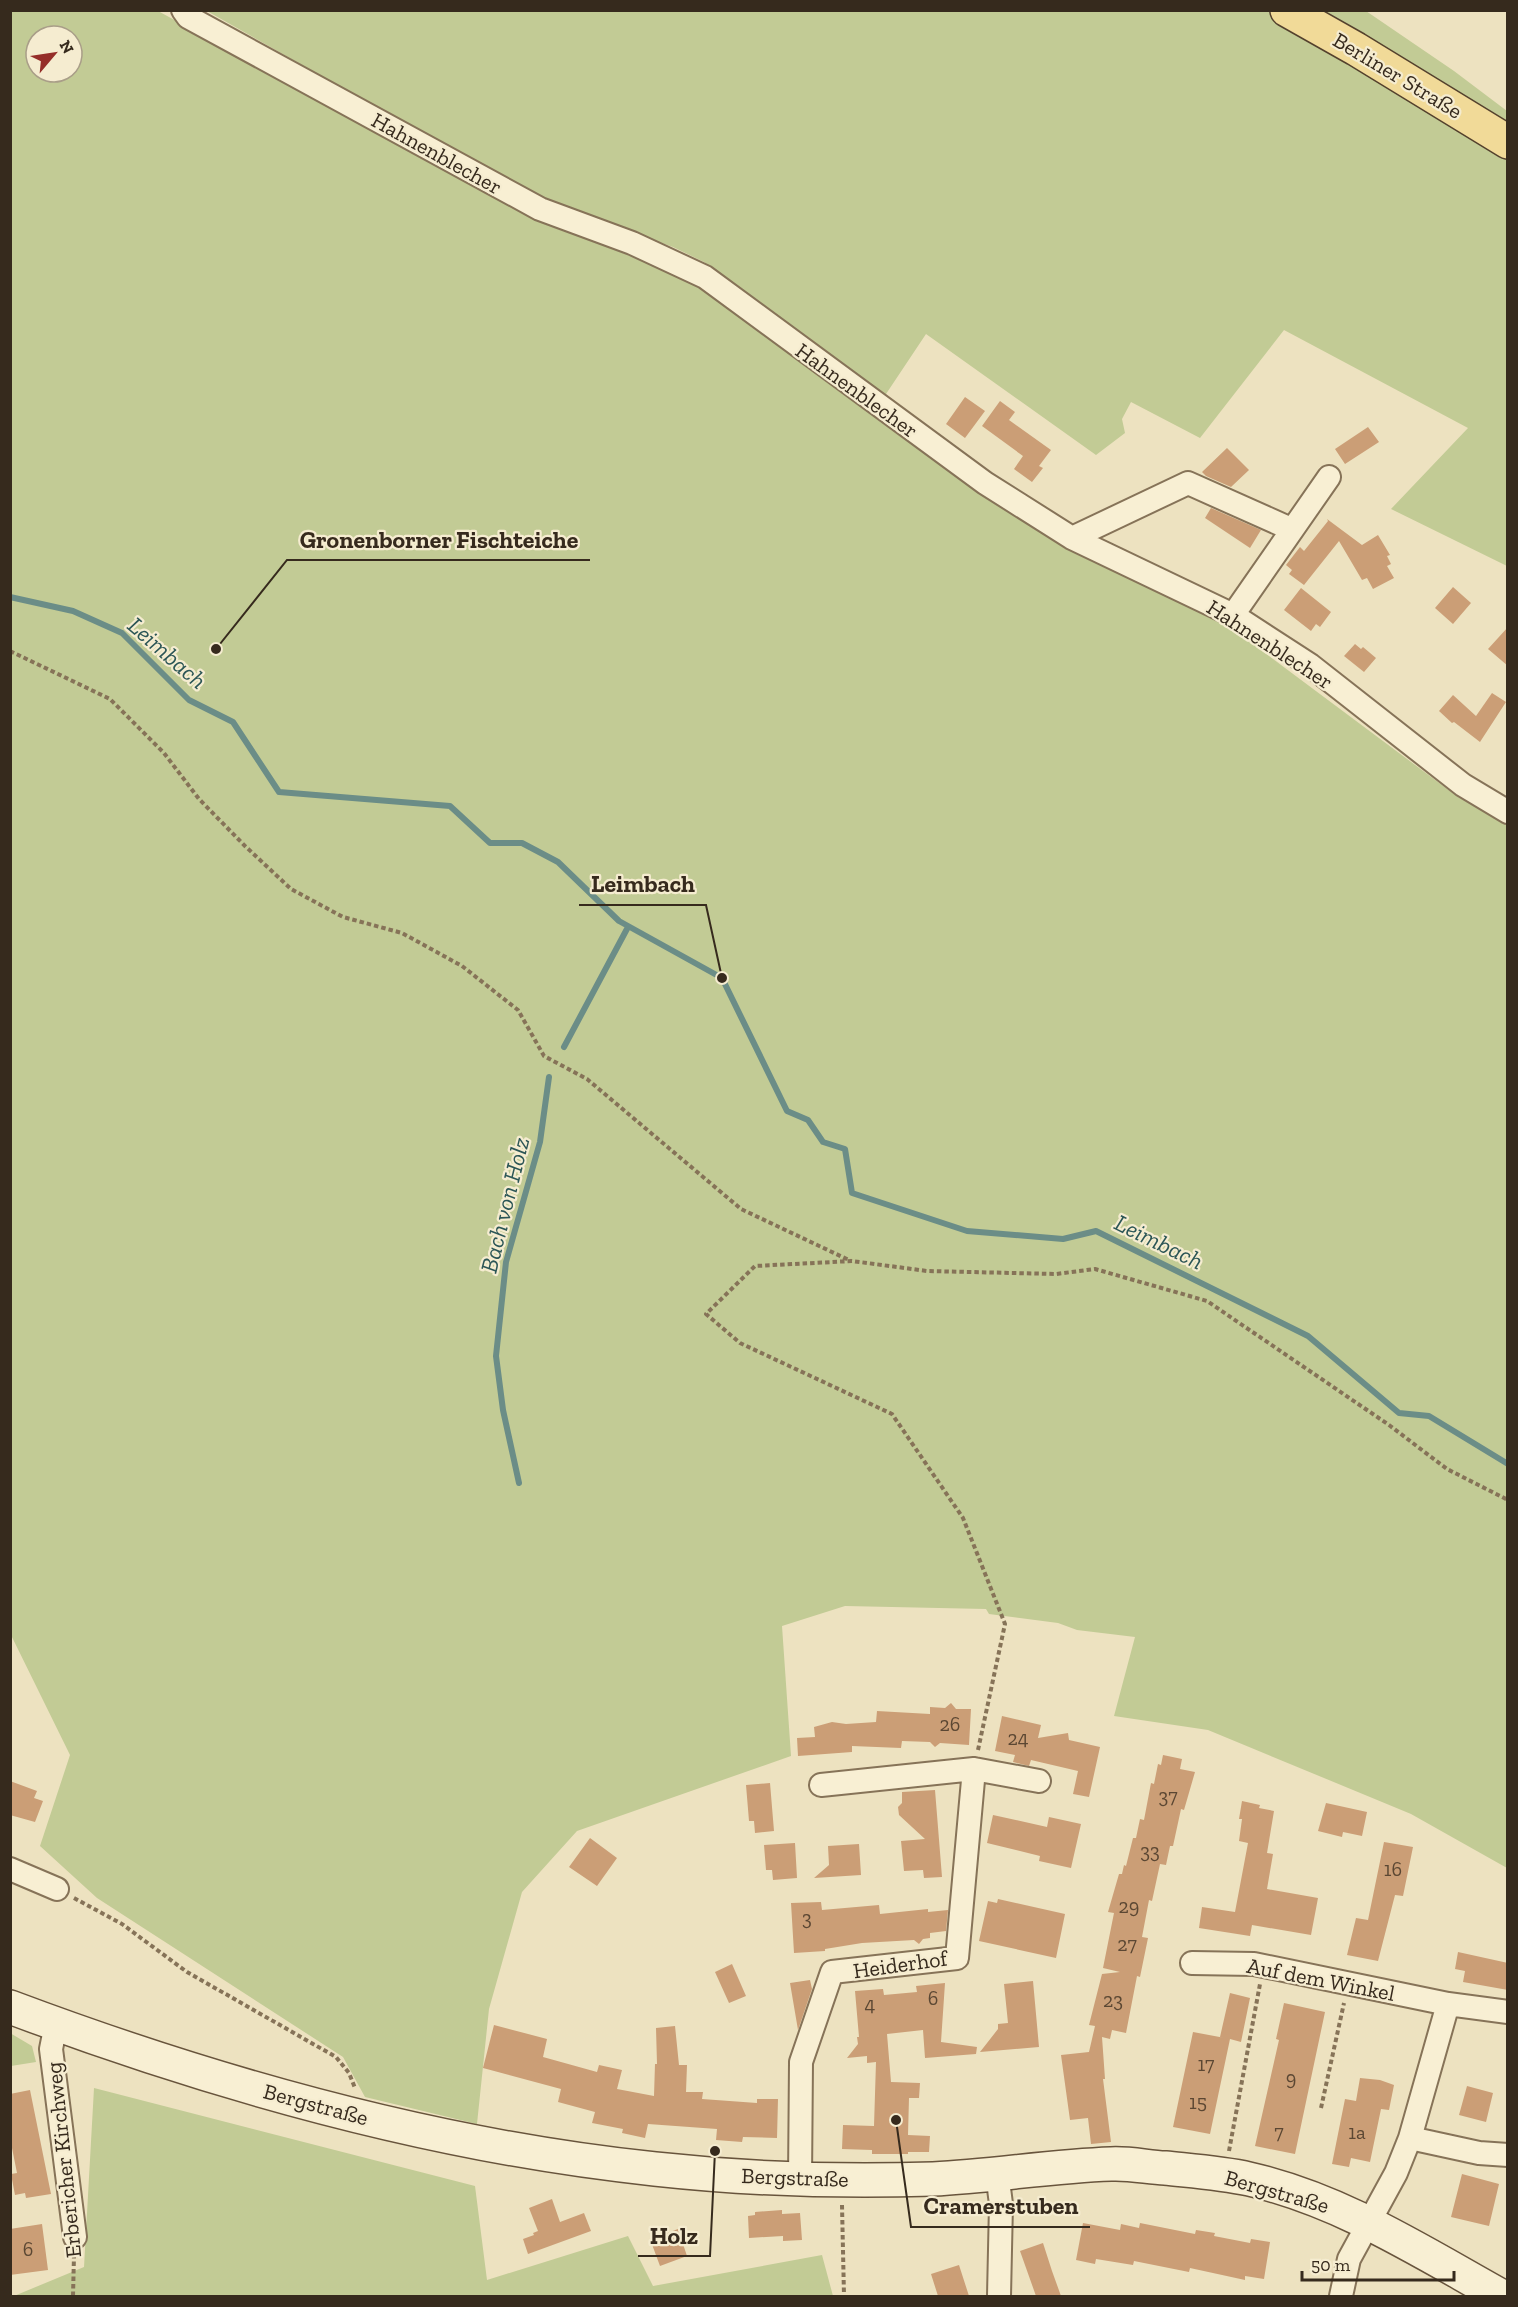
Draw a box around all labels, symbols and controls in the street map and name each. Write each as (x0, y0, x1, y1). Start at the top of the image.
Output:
north arrow (24, 24, 84, 84)
street label: Berliner Straße (1328, 26, 1467, 125)
text: N (55, 37, 78, 57)
street label: Hahnenblecher (367, 107, 507, 200)
street label: Hahnenblecher (790, 337, 923, 444)
callout: Gronenborner Fischteiche (287, 518, 590, 560)
text: Gronenborner Fischteiche (300, 525, 579, 554)
street label: Hahnenblecher (1202, 594, 1338, 695)
water label: Leimbach (122, 610, 213, 695)
callout: Leimbach (579, 863, 706, 905)
text: Leimbach (591, 869, 695, 898)
water label: Bach von Holz (474, 1134, 535, 1276)
water label: Leimbach (1110, 1208, 1208, 1275)
house number: 26 (940, 1712, 960, 1736)
house number: 24 (1007, 1726, 1029, 1750)
house number: 37 (1158, 1784, 1178, 1808)
house number: 33 (1140, 1839, 1160, 1863)
house number: 16 (1384, 1857, 1402, 1881)
house number: 29 (1119, 1894, 1139, 1918)
house number: 3 (802, 1906, 812, 1930)
house number: 27 (1117, 1932, 1137, 1956)
street label: Heiderhof (851, 1944, 951, 1984)
street label: Auf dem Winkel (1245, 1952, 1397, 2007)
house number: 6 (928, 1986, 938, 2010)
house number: 23 (1103, 1988, 1123, 2012)
house number: 4 (865, 1992, 876, 2016)
house number: 17 (1198, 2052, 1215, 2076)
street label: Erbericher Kirchweg (40, 2061, 87, 2259)
house number: 9 (1286, 2066, 1296, 2090)
street label: Bergstraße (261, 2078, 371, 2131)
house number: 15 (1189, 2090, 1207, 2114)
house number: 7 (1274, 2120, 1284, 2144)
house number: 1a (1348, 2120, 1366, 2144)
street label: Bergstraße (741, 2162, 849, 2193)
street label: Bergstraße (1222, 2164, 1332, 2219)
callout: Cramerstuben (911, 2185, 1090, 2227)
text: Cramerstuben (923, 2191, 1079, 2220)
callout: Holz (638, 2214, 710, 2256)
text: Holz (650, 2221, 698, 2250)
house number: 6 (23, 2237, 33, 2261)
scale bar (1302, 2244, 1454, 2282)
text: 50 m (1311, 2254, 1351, 2276)

